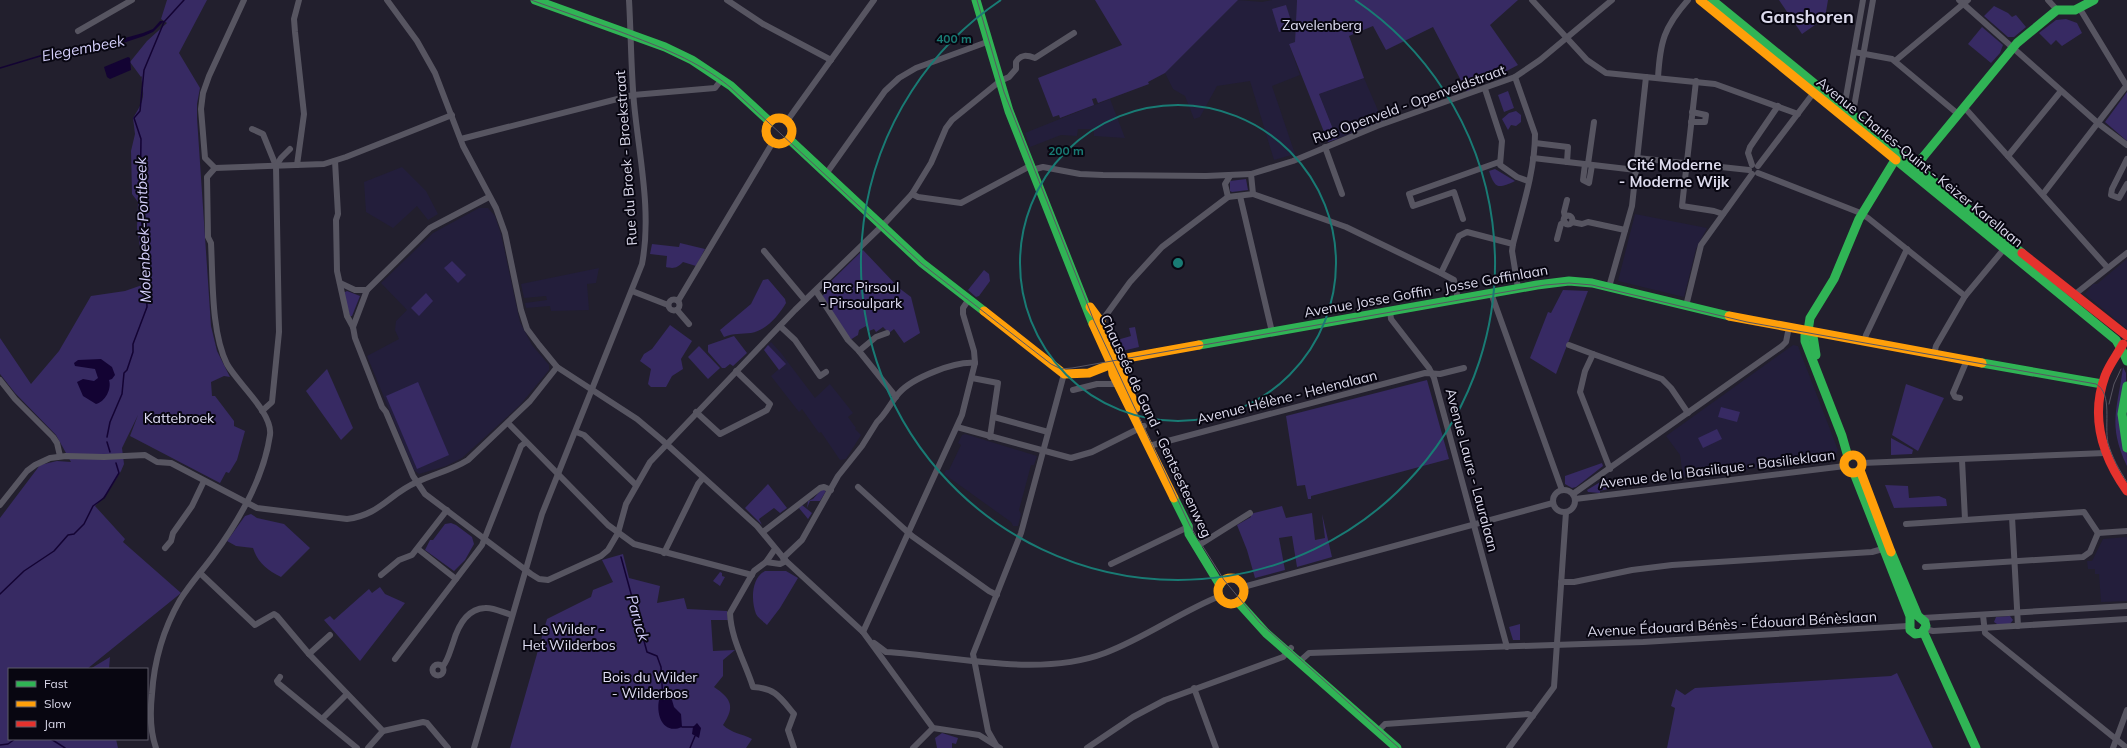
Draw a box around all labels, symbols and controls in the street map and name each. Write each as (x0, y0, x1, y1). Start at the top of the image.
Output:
district label: Ganshoren (1760, 5, 1854, 28)
park label: Zavelenberg (1282, 16, 1362, 34)
water label: Elegembeek (40, 30, 127, 65)
text: 400 m (936, 31, 972, 46)
street label: Rue Openveld - Openveldstraat (1310, 61, 1508, 147)
street label: Rue du Broek - Broekstraat (611, 70, 641, 246)
street label: Avenue Charles-Quint - Keizer Karellaan (1813, 73, 2027, 251)
text: 200 m (1048, 143, 1084, 158)
water label: Molenbeek-Pontbeek (131, 155, 155, 303)
district label: Cité Moderne - Moderne Wijk (1619, 155, 1730, 191)
centre of rings (1171, 256, 1185, 270)
street label: Avenue Josse Goffin - Josse Goffinlaan (1303, 261, 1549, 321)
park label: Parc Pirsoul - Pirsoulpark (820, 278, 903, 312)
street label: Chaussée de Gand - Gentsesteenweg (1096, 312, 1216, 540)
street label: Avenue Hélène - Helenalaan (1195, 366, 1379, 428)
street label: Avenue Laure - Lauralaan (1442, 386, 1502, 554)
park label: Kattebroek (144, 409, 215, 427)
street label: Avenue de la Basilique - Basilieklaan (1598, 446, 1836, 492)
water label: Paruck (622, 592, 654, 645)
street label: Avenue Édouard Bénès - Édouard Bénèslaan (1587, 607, 1877, 641)
park label: Le Wilder - Het Wilderbos (522, 620, 616, 654)
legend (8, 668, 148, 740)
park label: Bois du Wilder - Wilderbos (603, 668, 698, 702)
text: Fast (44, 676, 68, 691)
text: Slow (44, 696, 72, 711)
text: Jam (44, 716, 66, 731)

